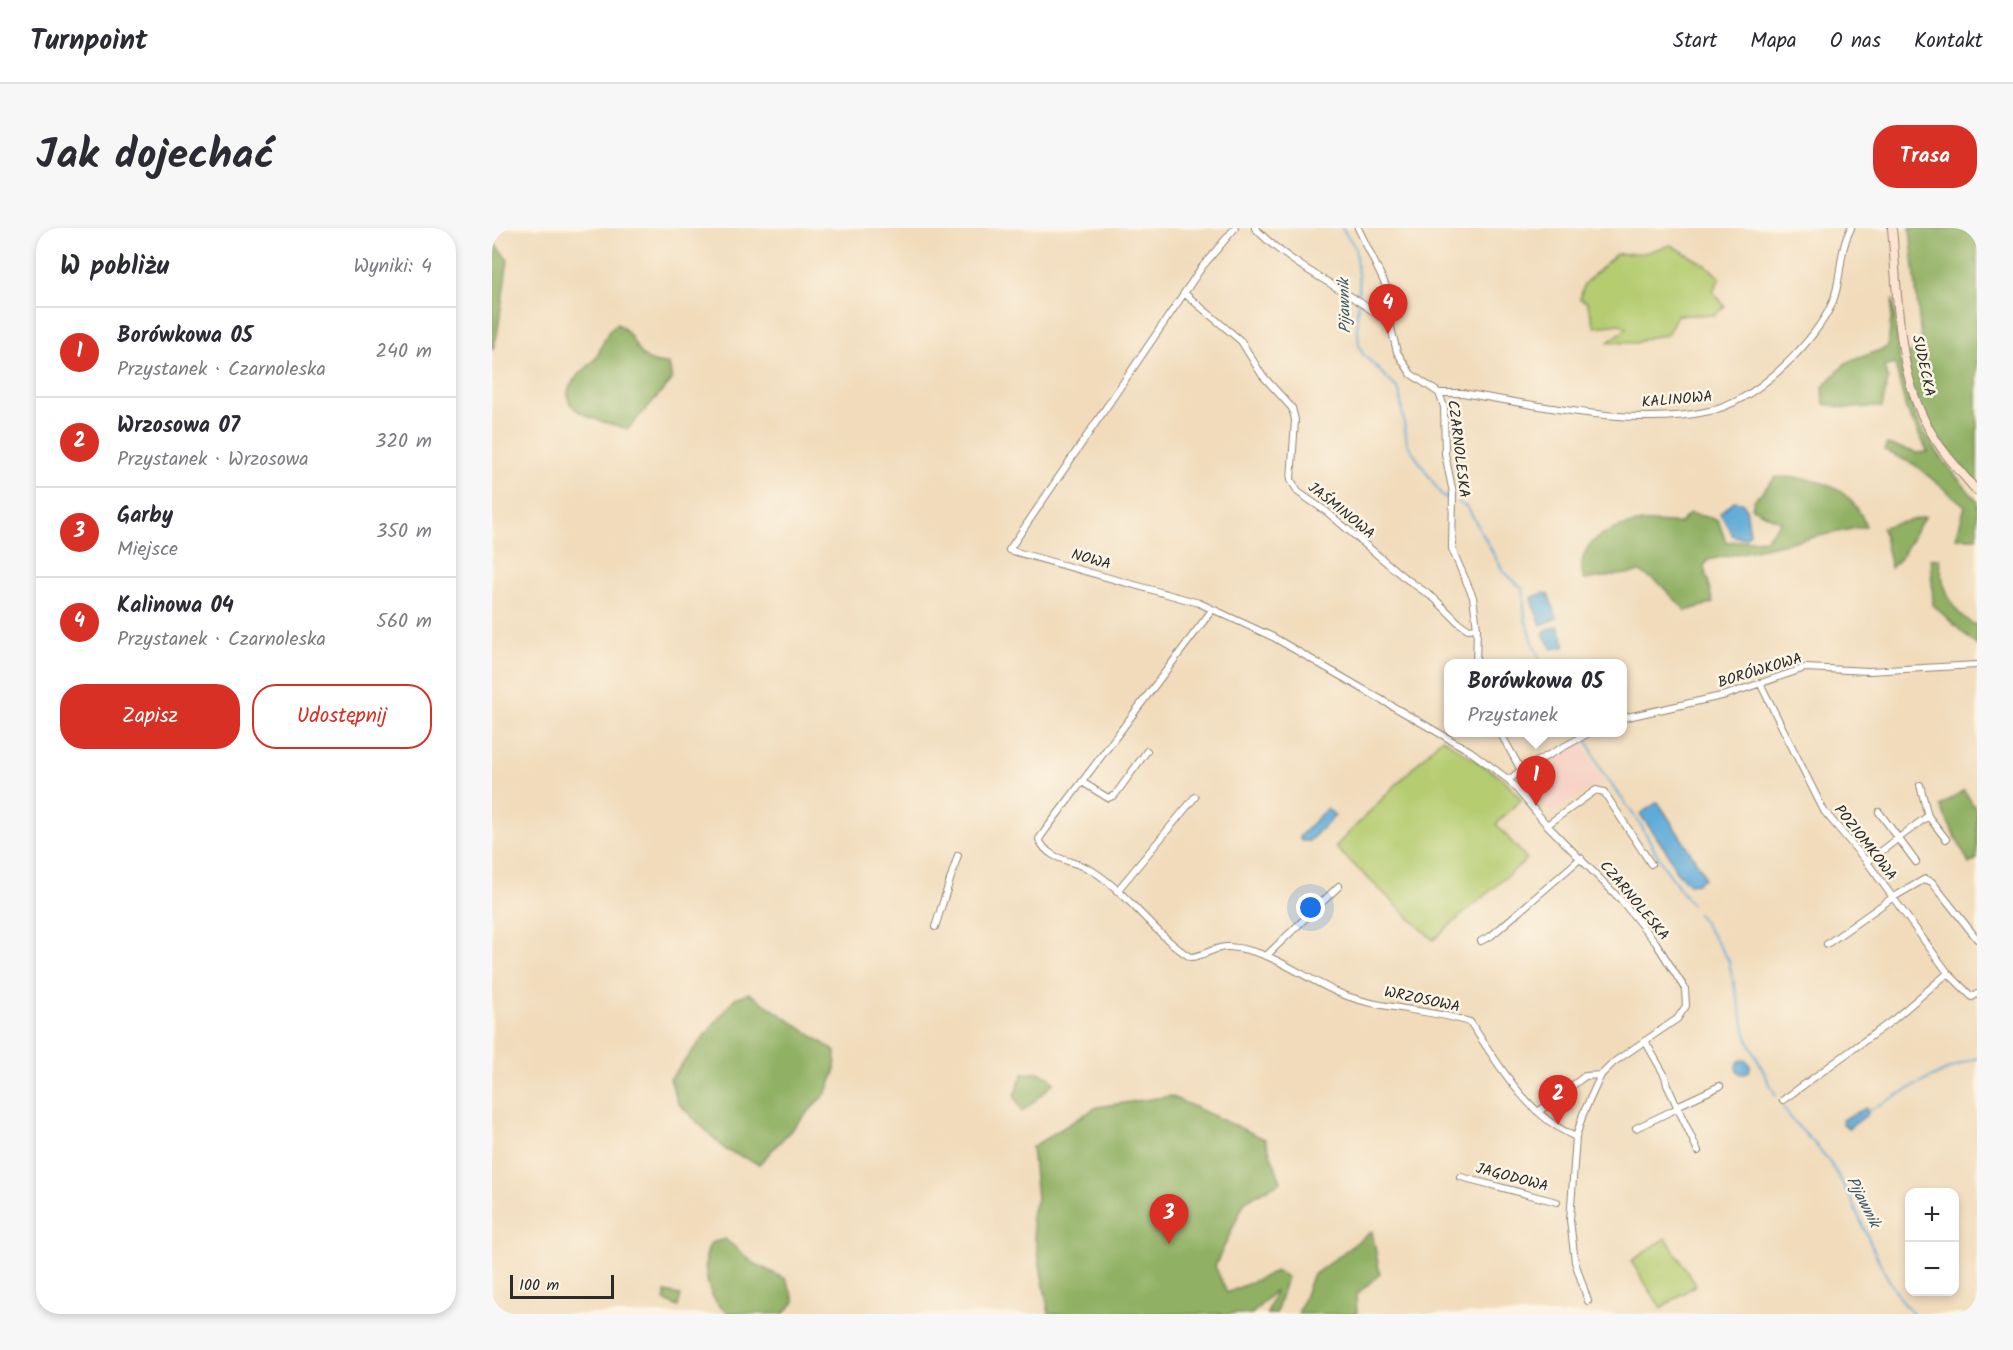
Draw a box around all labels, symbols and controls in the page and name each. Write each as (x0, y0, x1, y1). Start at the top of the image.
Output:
text: Turnpoint (30, 19, 148, 64)
text: Start (1673, 25, 1717, 58)
text: Mapa (1750, 25, 1797, 58)
text: O nas (1830, 25, 1881, 58)
text: Kontakt (1914, 25, 1983, 58)
text: Jak dojechać (36, 123, 274, 190)
button: Trasa (1873, 125, 1977, 188)
text: W pobliżu (60, 246, 169, 288)
text: Wyniki: 4 (353, 251, 432, 283)
water label: Pijawnik (1331, 276, 1358, 334)
pin: 4 (1368, 285, 1408, 334)
text: Borówkowa 05 (117, 319, 253, 354)
street label: SUDECKA (1905, 333, 1941, 399)
text: 1 (76, 336, 83, 368)
text: 240 m (375, 336, 432, 368)
text: Przystanek · Czarnoleska (117, 354, 326, 386)
street label: KALINOWA (1641, 385, 1713, 415)
street label: CZARNOLESKA (1440, 399, 1476, 499)
text: Wrzosowa 07 (117, 409, 240, 444)
text: 2 (74, 426, 85, 458)
text: 320 m (375, 426, 432, 458)
text: Przystanek · Wrzosowa (117, 444, 309, 476)
street label: JAŚMINOWA (1302, 476, 1380, 546)
text: Garby (117, 499, 173, 534)
text: 3 (74, 516, 85, 548)
text: 350 m (376, 516, 432, 548)
text: Miejsce (117, 534, 178, 566)
street label: NOWA (1068, 543, 1114, 577)
text: Kalinowa 04 (117, 589, 234, 624)
text: 4 (74, 606, 85, 638)
text: 560 m (376, 606, 432, 638)
text: Przystanek · Czarnoleska (117, 624, 326, 656)
street label: BORÓWKOWA (1715, 647, 1805, 695)
popup (1444, 659, 1627, 737)
text: Borówkowa 05 (1468, 665, 1603, 700)
button: Zapisz (60, 684, 240, 749)
button: Udostępnij (252, 684, 432, 749)
text: Przystanek (1468, 700, 1558, 732)
pin: 1 (1516, 756, 1556, 806)
street label: POZIOMKOWA (1827, 800, 1903, 886)
street label: CZARNOLESKA (1593, 856, 1675, 946)
your location (1296, 893, 1325, 922)
street label: WRZOSOWA (1382, 980, 1462, 1020)
pin: 2 (1538, 1076, 1578, 1125)
street label: JAGODOWA (1473, 1157, 1551, 1199)
water label: Pijawnik (1839, 1172, 1888, 1234)
map controls (1905, 1188, 1959, 1296)
button: + (1905, 1188, 1959, 1242)
pin: 3 (1150, 1194, 1188, 1244)
button: − (1905, 1242, 1959, 1296)
scale bar (510, 1272, 614, 1300)
text: 100 m (519, 1273, 559, 1298)

